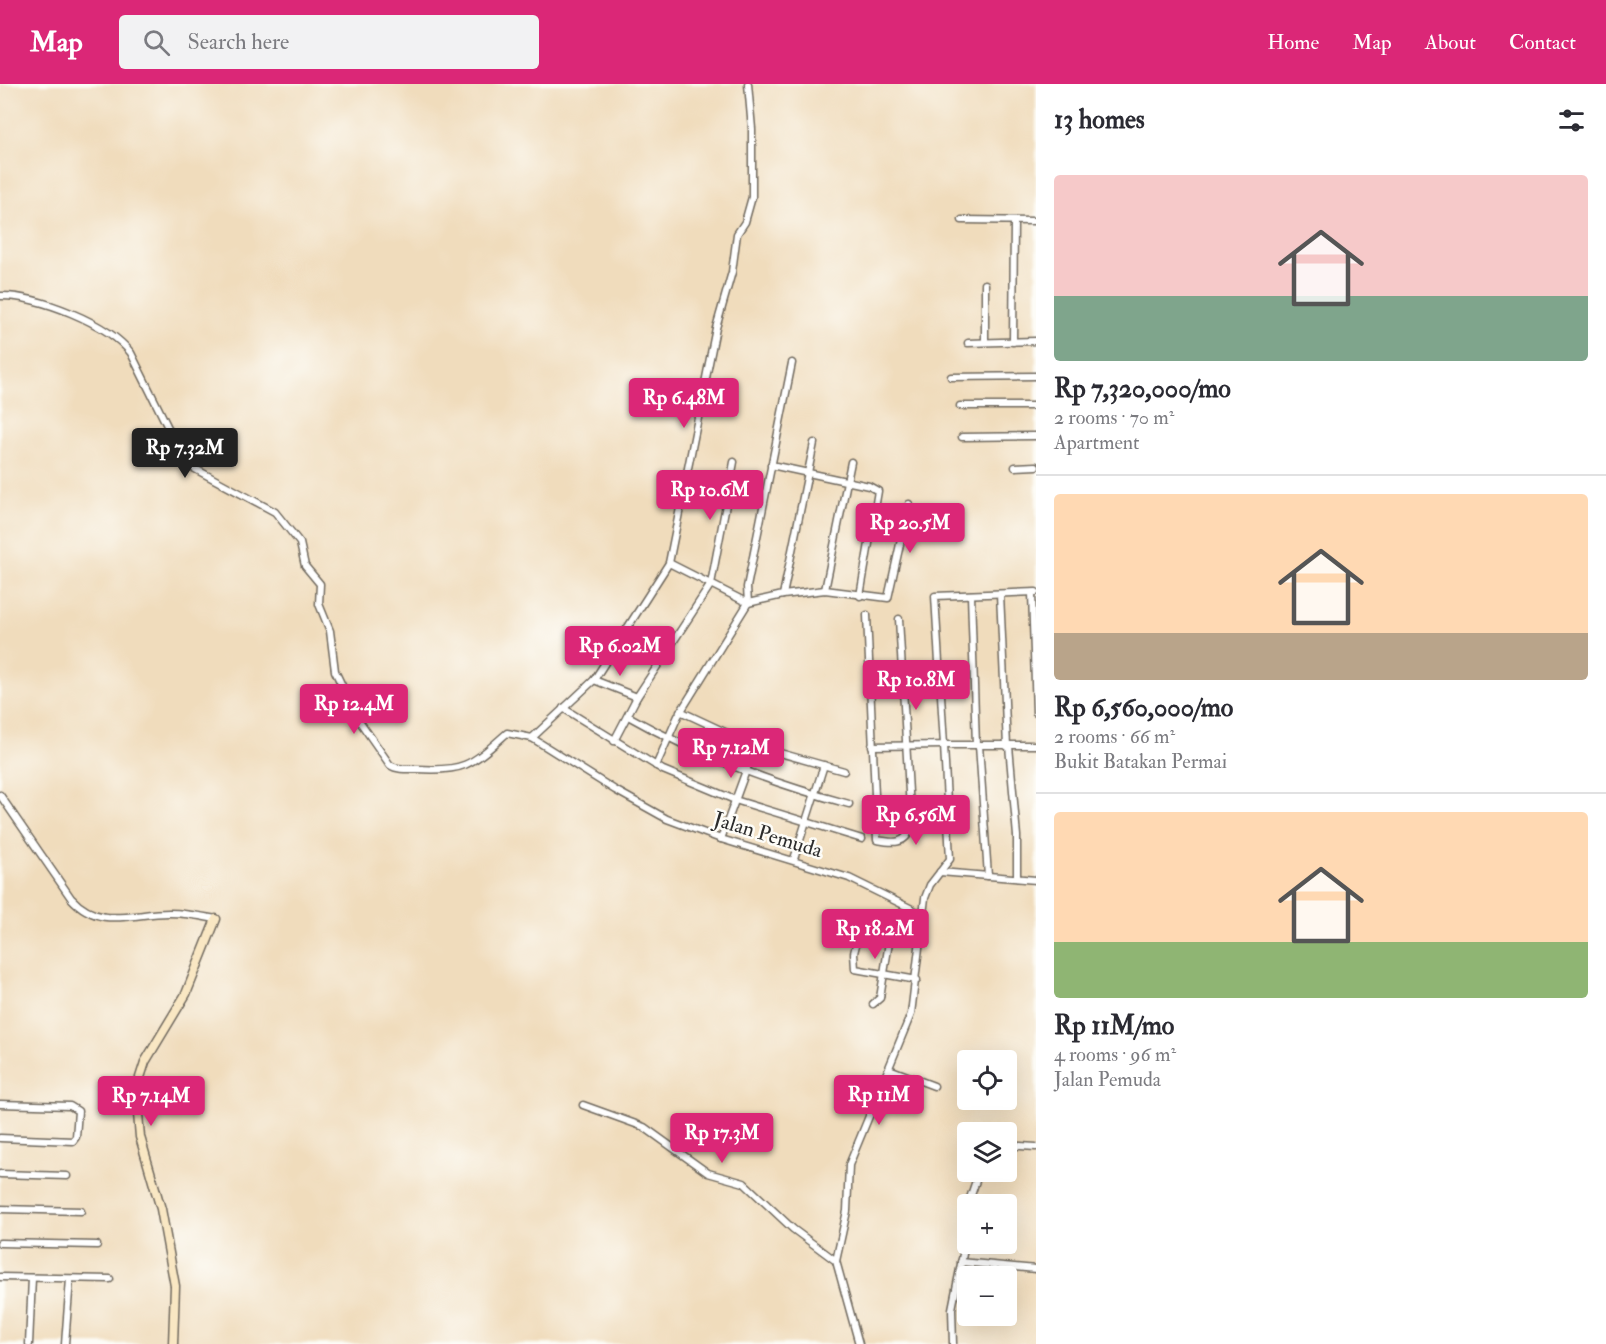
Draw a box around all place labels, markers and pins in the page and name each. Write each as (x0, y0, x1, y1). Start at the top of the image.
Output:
pin: Rp 6.48M (622, 378, 746, 429)
pin: Rp 7.32M (123, 428, 247, 479)
pin: Rp 10.6M (648, 470, 772, 521)
pin: Rp 20.5M (848, 503, 972, 554)
pin: Rp 6.02M (558, 626, 682, 677)
pin: Rp 10.8M (854, 660, 978, 711)
pin: Rp 12.4M (292, 684, 416, 735)
pin: Rp 7.12M (669, 728, 793, 779)
pin: Rp 6.56M (854, 795, 978, 846)
pin: Rp 18.2M (813, 909, 937, 960)
pin: Rp 11M (830, 1075, 928, 1126)
pin: Rp 7.14M (89, 1076, 213, 1127)
pin: Rp 17.3M (660, 1113, 784, 1164)

